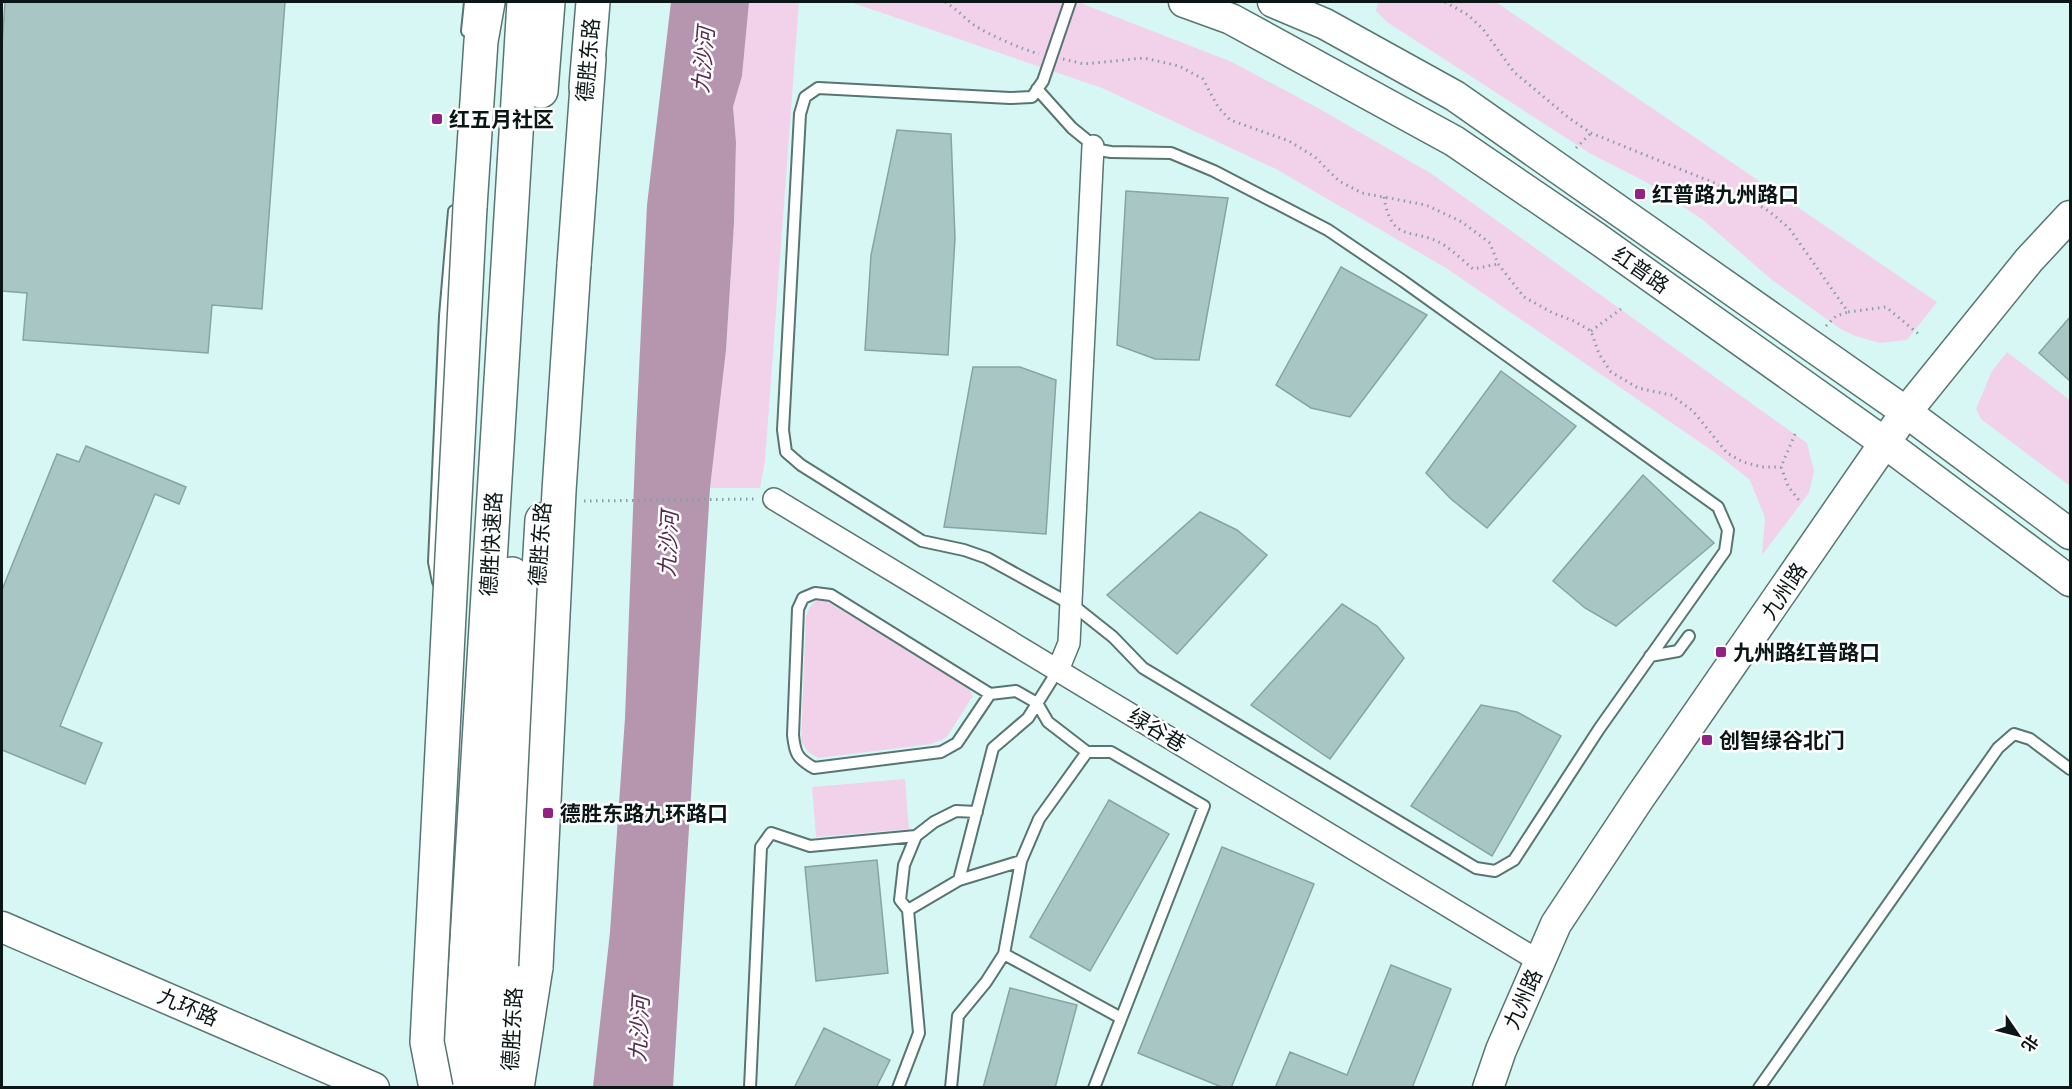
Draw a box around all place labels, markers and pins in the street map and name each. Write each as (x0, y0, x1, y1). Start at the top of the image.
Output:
place label: 红五月社区 (449, 106, 554, 133)
marker: 红五月社区 (430, 112, 444, 126)
place label: 红普路九州路口 (1652, 181, 1799, 208)
marker: 红普路九州路口 (1633, 187, 1647, 201)
place label: 九州路红普路口 (1733, 639, 1880, 666)
marker: 九州路红普路口 (1714, 645, 1728, 659)
place label: 创智绿谷北门 (1719, 727, 1845, 754)
marker: 创智绿谷北门 (1700, 733, 1714, 747)
place label: 德胜东路九环路口 (560, 800, 728, 827)
marker: 德胜东路九环路口 (541, 806, 555, 820)

